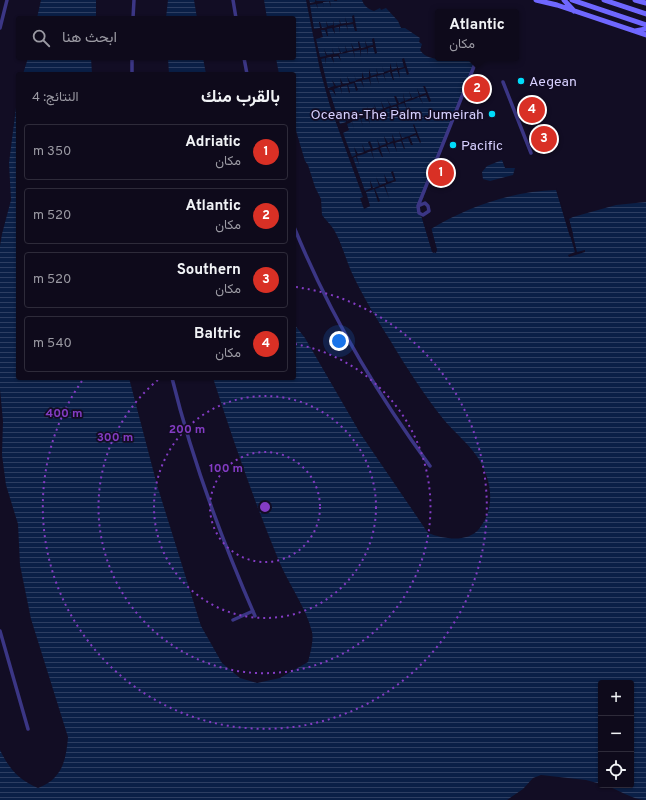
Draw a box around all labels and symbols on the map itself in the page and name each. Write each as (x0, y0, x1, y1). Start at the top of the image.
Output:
pin: 2 (464, 74, 490, 104)
place label: Aegean (529, 74, 577, 91)
marker: Aegean (516, 76, 526, 86)
pin: 4 (519, 95, 545, 125)
place label: Oceana-The Palm Jumeirah (311, 107, 484, 124)
marker: Oceana-The Palm Jumeirah (487, 109, 497, 119)
pin: 3 (531, 124, 557, 154)
place label: Pacific (461, 138, 503, 155)
marker: Pacific (448, 140, 458, 150)
pin: 1 (428, 158, 454, 188)
your location (329, 331, 349, 351)
text: 400 m (45, 406, 83, 422)
text: 200 m (169, 422, 205, 438)
text: 300 m (97, 430, 133, 446)
text: 100 m (209, 461, 243, 477)
centre of rings (258, 500, 272, 514)

